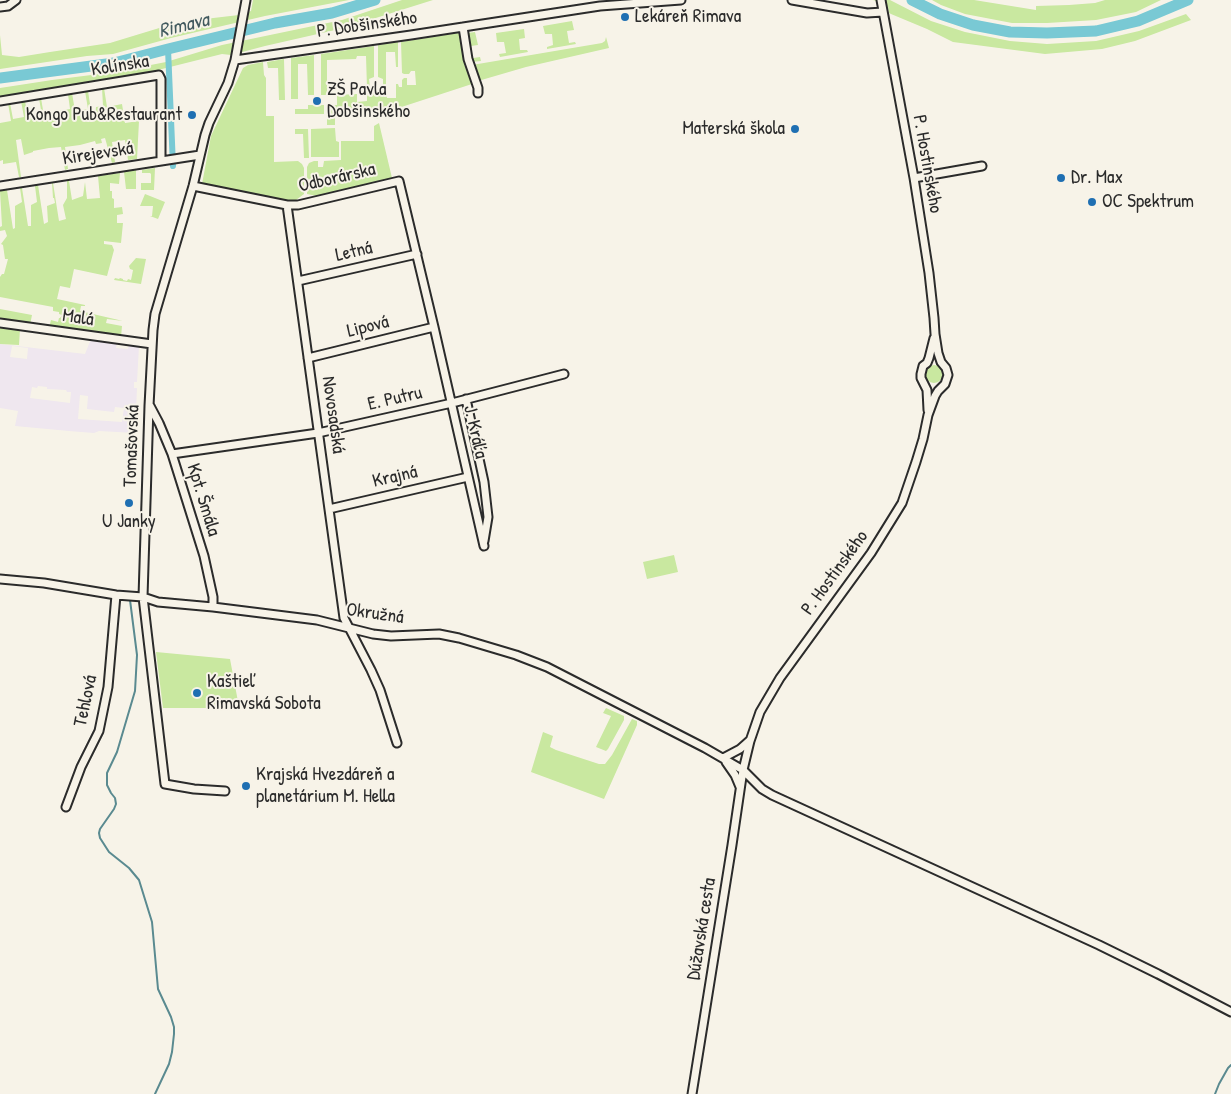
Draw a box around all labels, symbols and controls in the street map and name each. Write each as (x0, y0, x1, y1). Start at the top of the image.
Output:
place label: Lekáreň Rimava (635, 6, 741, 28)
street label: P. Dobšinského (316, 7, 418, 43)
water label: Rimava (156, 8, 212, 44)
marker: Lekáreň Rimava (619, 11, 631, 23)
street label: Kolínska (90, 50, 150, 82)
place label: ZŠ Pavla Dobšinského (327, 79, 410, 123)
marker: ZŠ Pavla Dobšinského (311, 95, 323, 107)
place label: Kongo Pub&Restaurant (26, 104, 182, 126)
marker: Kongo Pub&Restaurant (186, 109, 198, 121)
street label: P. Hostinského (907, 113, 947, 215)
place label: Materská škola (682, 118, 785, 140)
marker: Materská škola (789, 123, 801, 135)
street label: Kirejevská (61, 137, 135, 171)
street label: Odborárska (296, 158, 378, 198)
place label: Dr. Max (1071, 167, 1123, 189)
marker: Dr. Max (1055, 172, 1067, 184)
place label: OC Spektrum (1102, 191, 1194, 213)
marker: OC Spektrum (1086, 196, 1098, 208)
street label: Letná (333, 237, 375, 267)
street label: Malá (61, 305, 95, 331)
street label: Lipová (345, 311, 391, 343)
street label: Novosadská (316, 375, 350, 455)
street label: E. Putru (366, 382, 424, 416)
street label: J. Kráľa (458, 403, 492, 461)
street label: Tomašovská (119, 405, 145, 487)
street label: Kpt. Šmála (181, 461, 225, 539)
street label: Krajná (370, 461, 420, 493)
marker: U Janky (123, 497, 135, 509)
place label: U Janky (102, 511, 156, 533)
street label: P. Hostinského (797, 526, 873, 620)
street label: Okružná (345, 599, 405, 629)
place label: Kaštieľ Rimavská Sobota (207, 671, 321, 715)
street label: Tehlová (69, 673, 103, 729)
marker: Kaštieľ Rimavská Sobota (191, 687, 203, 699)
place label: Krajská Hvezdáreň a planetárium M. Hella (256, 764, 395, 808)
marker: Krajská Hvezdáreň a planetárium M. Hella (240, 780, 252, 792)
street label: Dúžavská cesta (683, 876, 721, 982)

